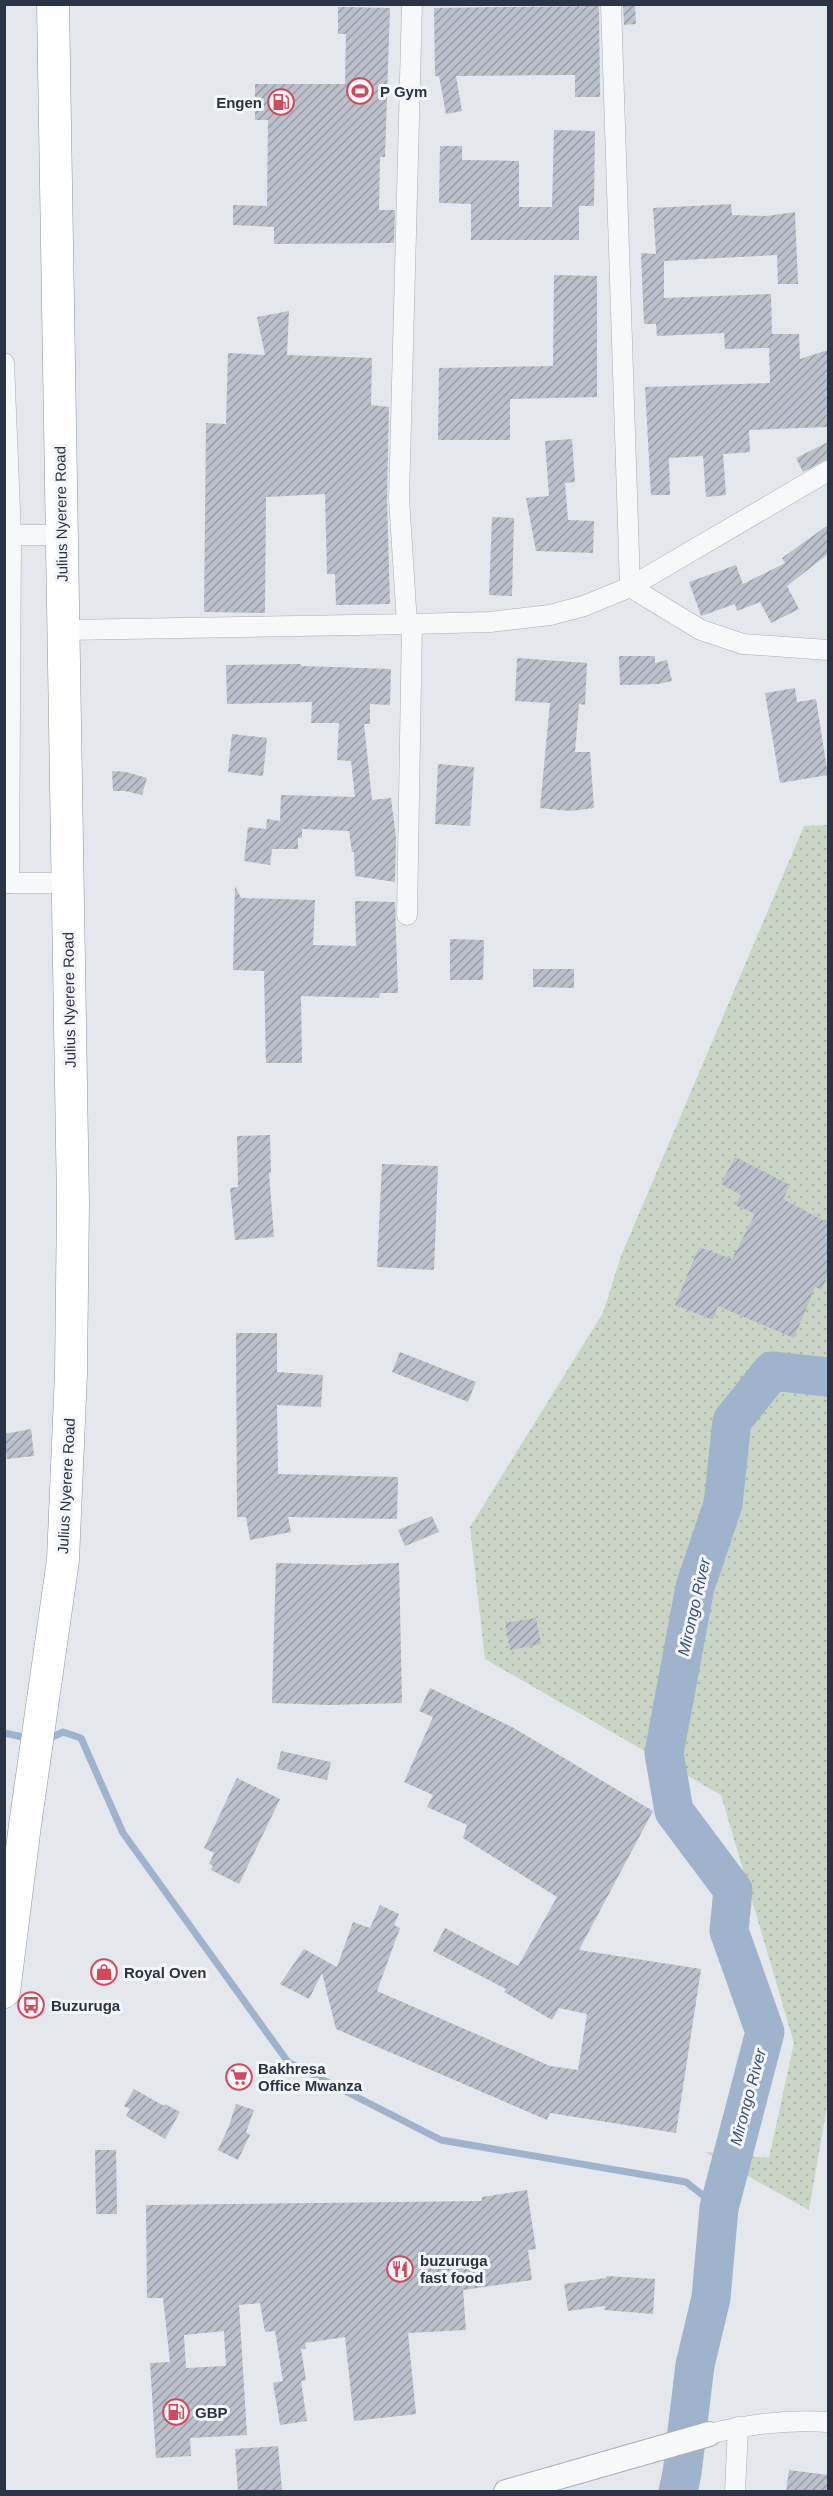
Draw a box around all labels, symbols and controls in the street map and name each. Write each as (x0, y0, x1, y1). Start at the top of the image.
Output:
sports icon: P Gym (345, 76, 375, 106)
place label: P Gym (380, 83, 427, 100)
fuel station icon: Engen (266, 87, 296, 117)
place label: Engen (216, 94, 262, 111)
street label: Julius Nyerere Road (51, 446, 71, 582)
street label: Julius Nyerere Road (59, 932, 79, 1068)
street label: Julius Nyerere Road (54, 1418, 78, 1554)
water label: Mirongo River (675, 1556, 714, 1657)
shop icon: Royal Oven (89, 1957, 119, 1987)
place label: Royal Oven (124, 1964, 207, 1981)
bus stop icon: Buzuruga (16, 1990, 46, 2020)
place label: Buzuruga (51, 1997, 121, 2014)
water label: Mirongo River (727, 2046, 769, 2147)
place label: Bakhresa Office Mwanza (258, 2060, 363, 2094)
supermarket icon: Bakhresa Office Mwanza (224, 2062, 254, 2092)
place label: buzuruga fast food (420, 2252, 488, 2286)
restaurant icon: buzuruga fast food (385, 2254, 415, 2284)
fuel station icon: GBP (161, 2397, 191, 2427)
place label: GBP (195, 2404, 228, 2421)

